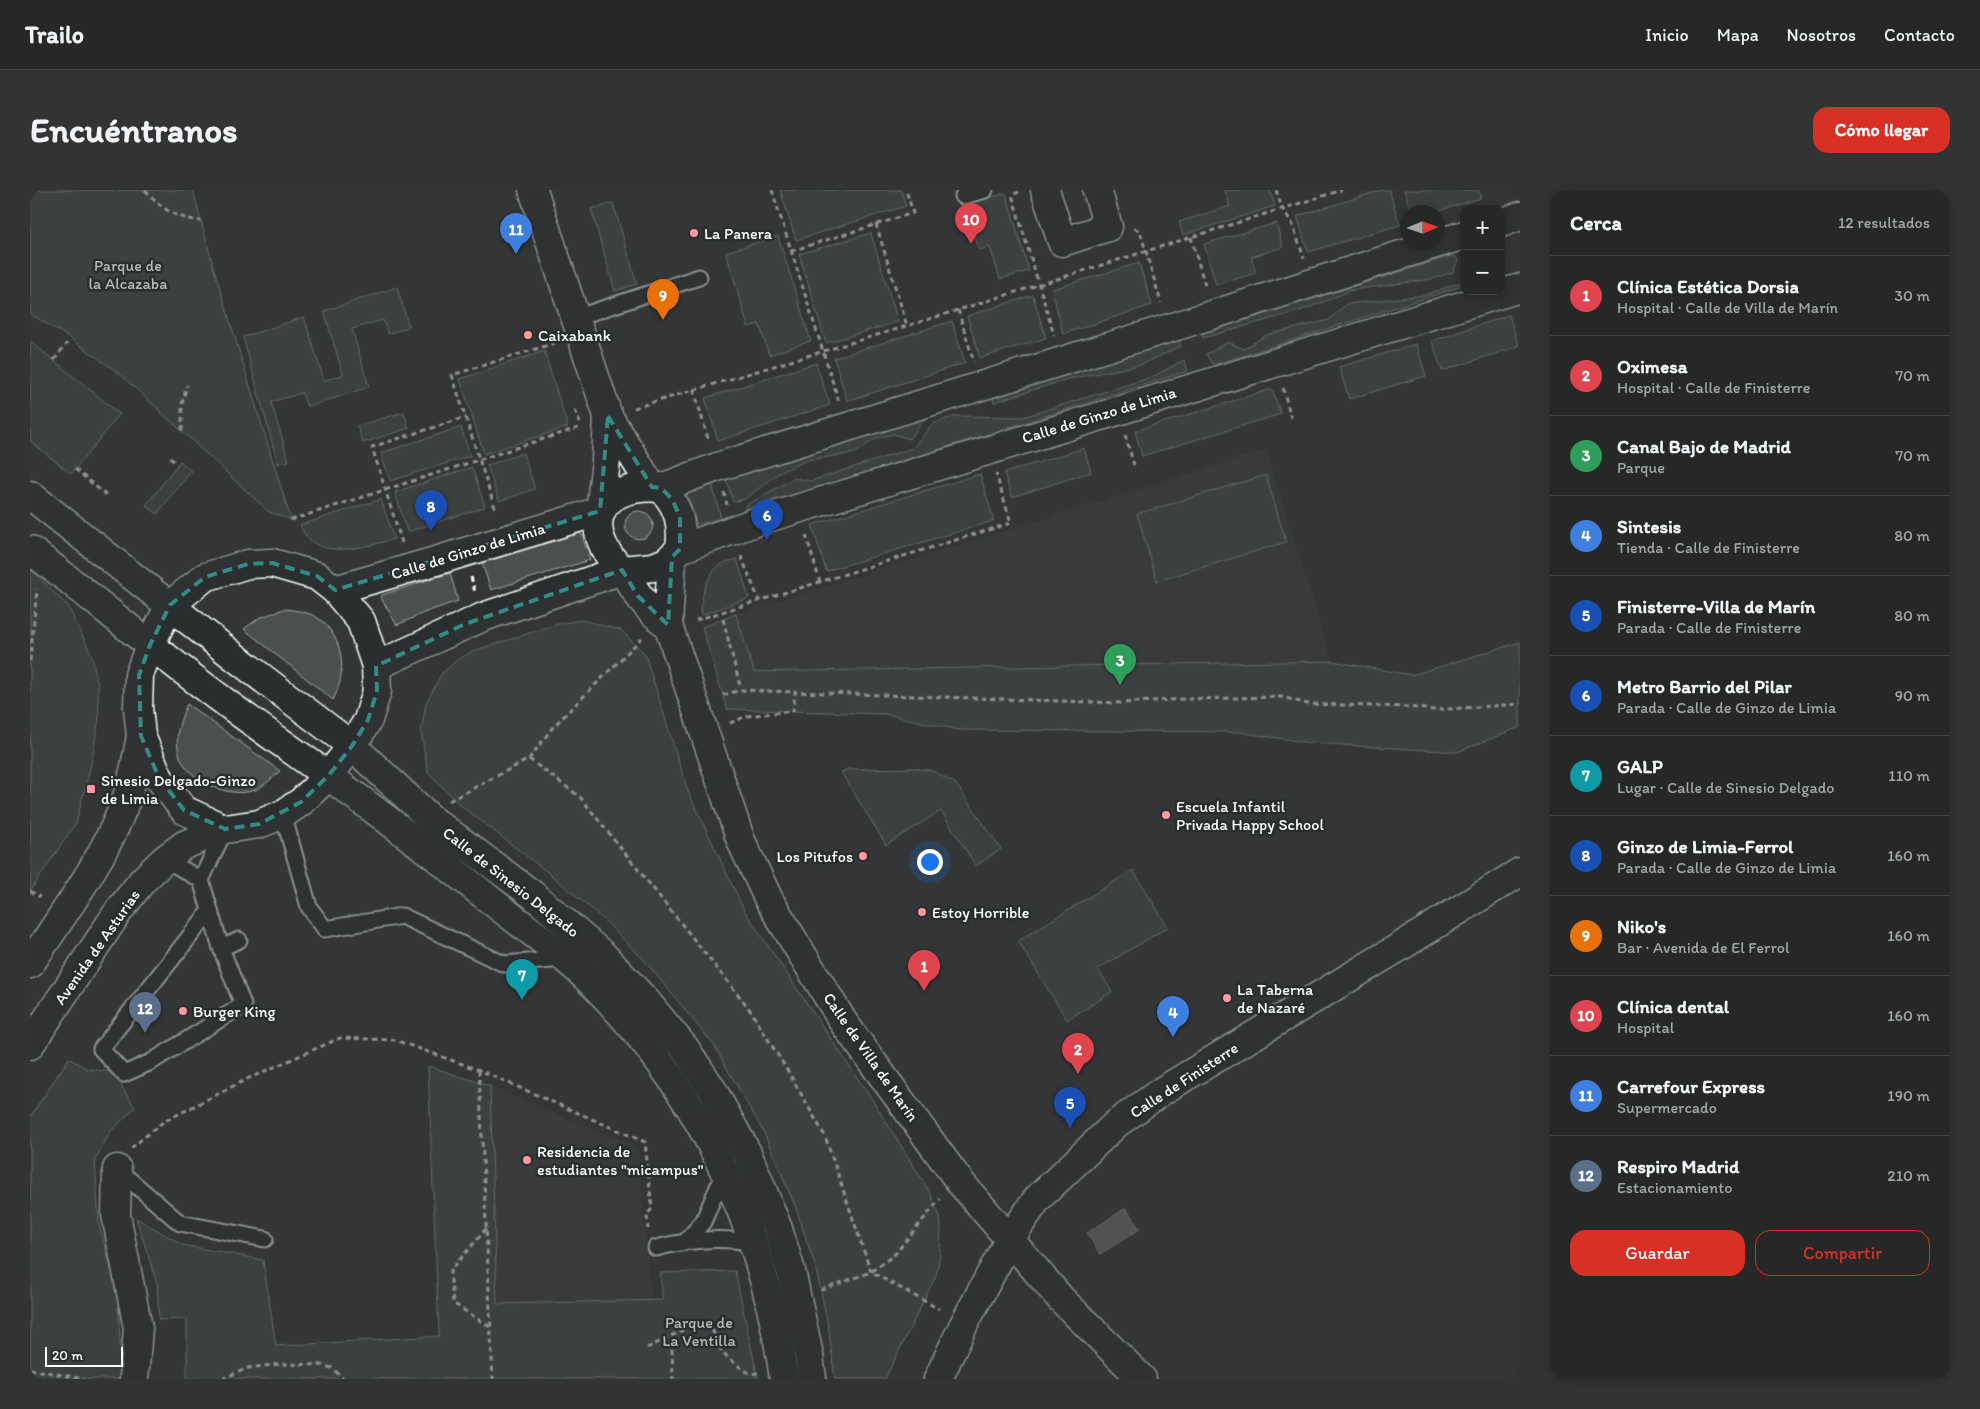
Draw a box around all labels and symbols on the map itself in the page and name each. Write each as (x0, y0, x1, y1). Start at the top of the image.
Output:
pin: 10 (955, 203, 987, 244)
north arrow (1400, 205, 1445, 250)
pin: 11 (500, 213, 532, 254)
place label: La Panera (704, 224, 773, 243)
marker: La Panera (688, 227, 700, 239)
park label: Parque de la Alcazaba (89, 256, 168, 293)
pin: 9 (647, 279, 679, 320)
place label: Caixabank (538, 326, 612, 345)
marker: Caixabank (522, 329, 534, 341)
street label: Calle de Ginzo de Limia (1020, 382, 1179, 447)
pin: 8 (415, 490, 447, 531)
pin: 6 (751, 499, 783, 540)
street label: Calle de Ginzo de Limia (389, 518, 548, 583)
pin: 3 (1104, 644, 1136, 685)
place label: Sinesio Delgado-Ginzo de Limia (101, 771, 256, 808)
marker: Sinesio Delgado-Ginzo de Limia (85, 783, 97, 795)
place label: Escuela Infantil Privada Happy School (1176, 797, 1324, 834)
marker: Escuela Infantil Privada Happy School (1160, 809, 1172, 821)
street label: Calle de Sinesio Delgado (439, 823, 583, 941)
place label: Los Pitufos (777, 847, 853, 866)
your location (917, 849, 943, 875)
marker: Los Pitufos (857, 850, 869, 862)
street label: Avenida de Asturias (50, 886, 144, 1008)
place label: Estoy Horrible (932, 903, 1029, 922)
marker: Estoy Horrible (916, 906, 928, 918)
pin: 1 (908, 950, 940, 991)
pin: 7 (506, 959, 538, 1000)
place label: La Taberna de Nazaré (1237, 980, 1314, 1017)
street label: Calle de Villa de Marín (819, 989, 923, 1125)
pin: 12 (129, 992, 161, 1033)
marker: La Taberna de Nazaré (1221, 992, 1233, 1004)
pin: 4 (1157, 996, 1189, 1037)
place label: Burger King (193, 1002, 277, 1021)
marker: Burger King (177, 1005, 189, 1017)
pin: 2 (1062, 1033, 1094, 1074)
street label: Calle de Finisterre (1126, 1038, 1242, 1122)
pin: 5 (1054, 1087, 1086, 1128)
place label: Residencia de estudiantes "micampus" (537, 1142, 704, 1179)
marker: Residencia de estudiantes "micampus" (521, 1154, 533, 1166)
park label: Parque de La Ventilla (662, 1313, 736, 1350)
scale bar (45, 1344, 122, 1367)

